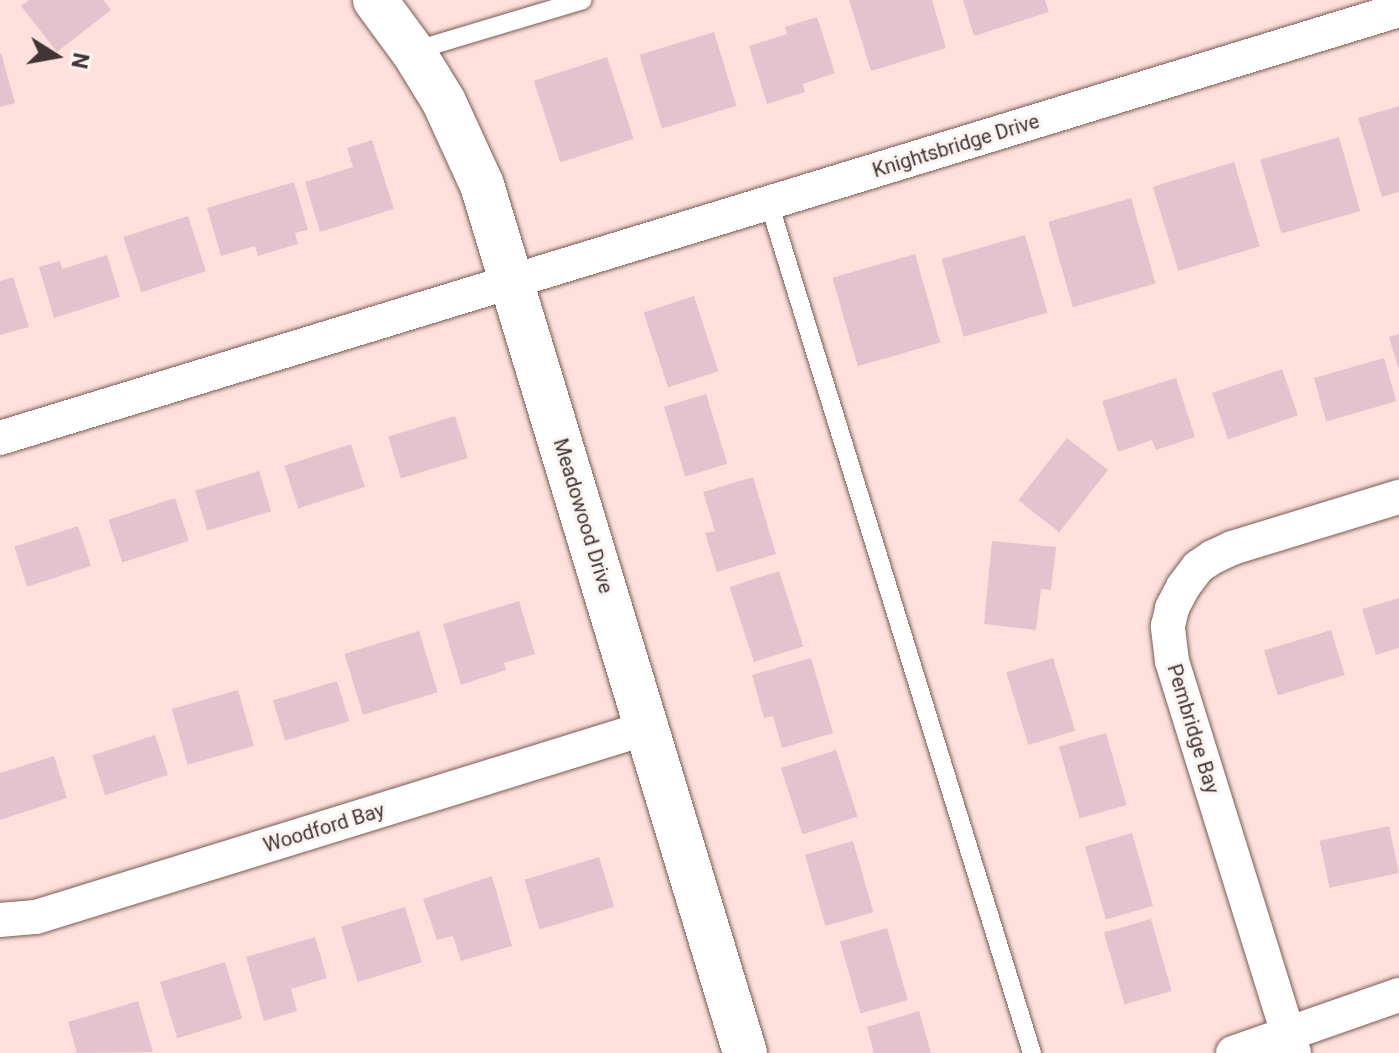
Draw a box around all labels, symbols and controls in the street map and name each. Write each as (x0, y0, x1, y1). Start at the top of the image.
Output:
north arrow (16, 16, 96, 96)
text: N (66, 51, 94, 71)
street label: Knightsbridge Drive (870, 109, 1042, 183)
street label: Meadowood Drive (548, 436, 618, 596)
street label: Pembridge Bay (1162, 661, 1224, 797)
street label: Woodford Bay (261, 798, 387, 858)

